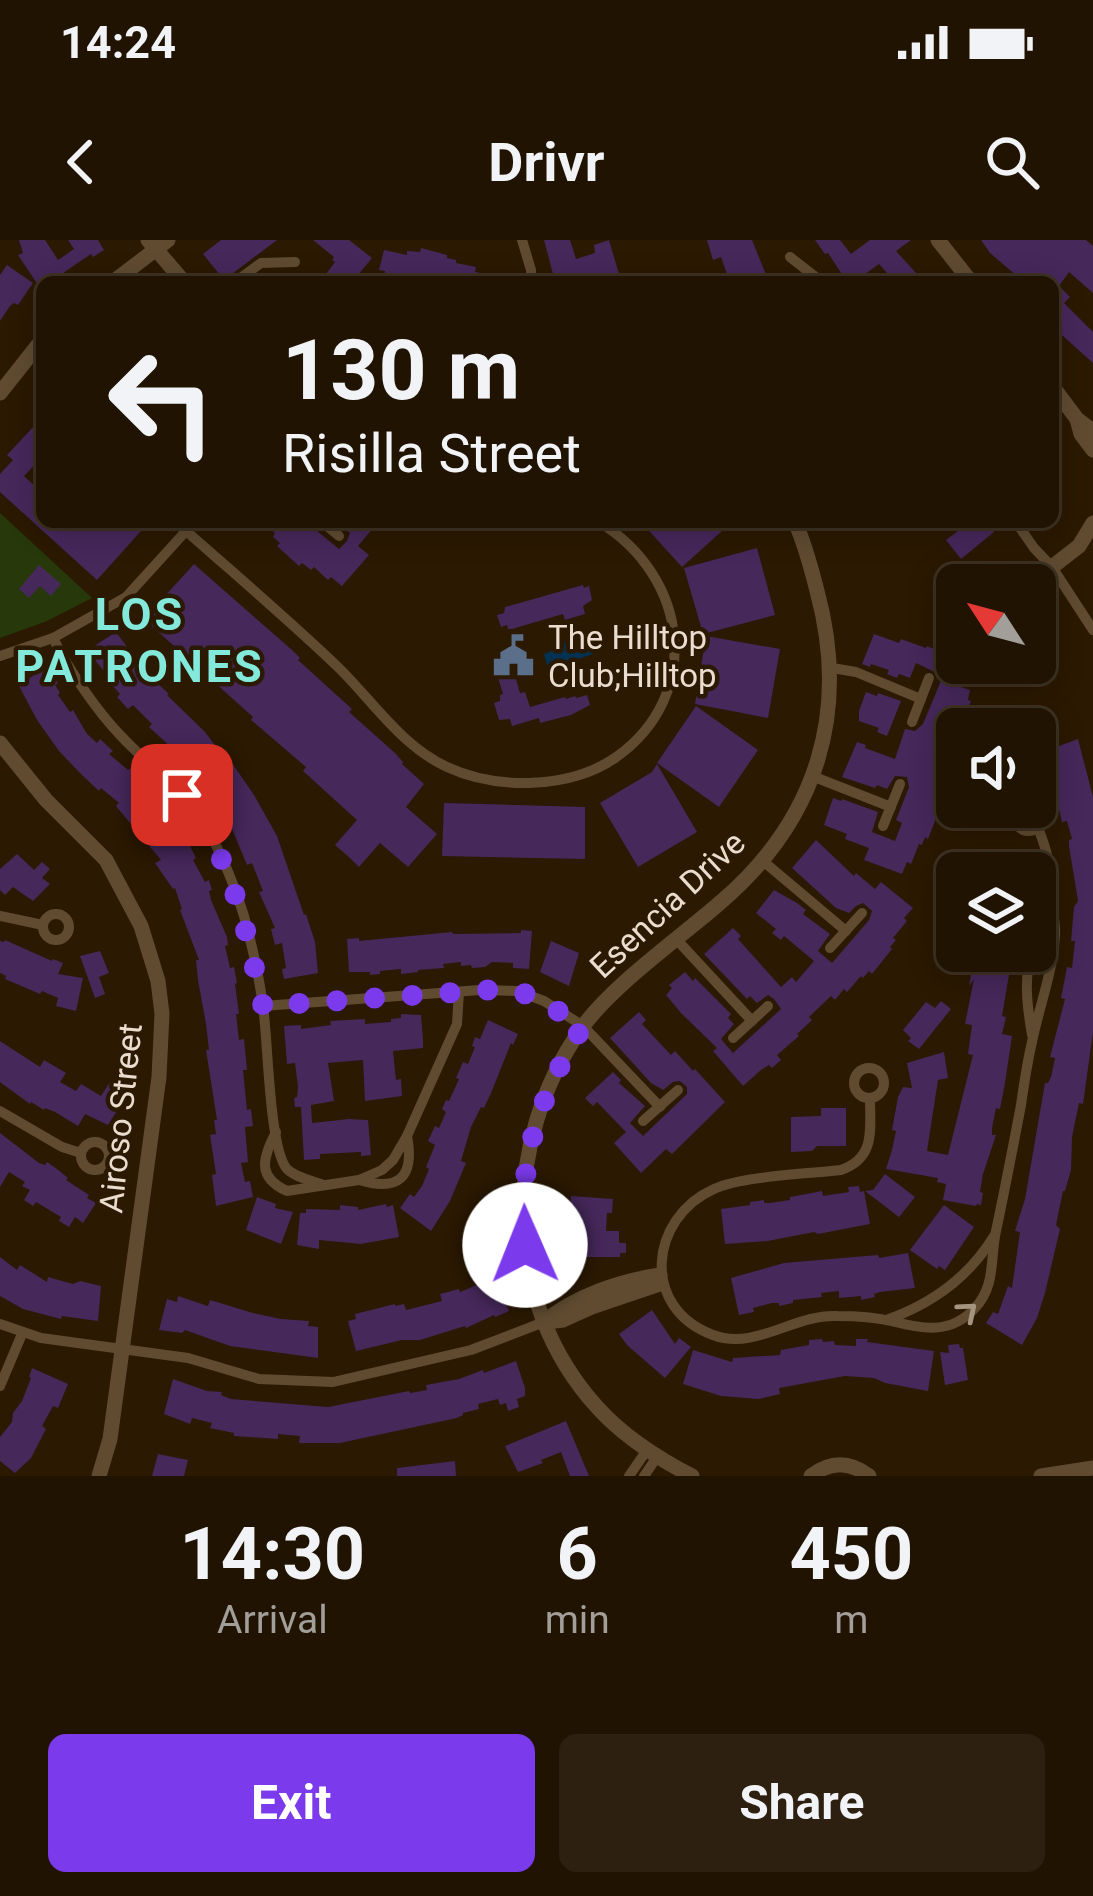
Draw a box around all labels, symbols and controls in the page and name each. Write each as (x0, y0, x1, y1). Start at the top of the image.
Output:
text: 14:24 (60, 16, 176, 69)
icon: back (48, 129, 114, 195)
icon: search (979, 129, 1045, 195)
text: Drivr (488, 131, 605, 194)
text: 130 m (282, 321, 520, 420)
icon: left (84, 324, 240, 480)
text: Risilla Street (282, 422, 581, 485)
north arrow (936, 564, 1056, 684)
map controls (936, 564, 1056, 972)
district label: LOS PATRONES (15, 588, 265, 693)
place label: The Hilltop Club;Hilltop (548, 618, 717, 695)
public building icon: The Hilltop Club;Hilltop (491, 633, 537, 679)
button: sound (936, 708, 1056, 828)
pin (131, 744, 233, 846)
icon: arrive (149, 762, 215, 828)
street label: Esencia Drive (582, 823, 753, 986)
button: layers (936, 852, 1056, 972)
street label: Airoso Street (91, 1021, 150, 1215)
position arrow (462, 1182, 588, 1308)
one-way arrow (954, 1304, 976, 1325)
text: 14:30 (180, 1512, 365, 1597)
text: 6 (557, 1512, 598, 1597)
text: 450 (789, 1512, 913, 1597)
text: Arrival (217, 1597, 328, 1643)
text: min (545, 1597, 610, 1643)
text: m (834, 1597, 869, 1643)
button: Exit (48, 1734, 535, 1872)
button: Share (559, 1734, 1045, 1872)

